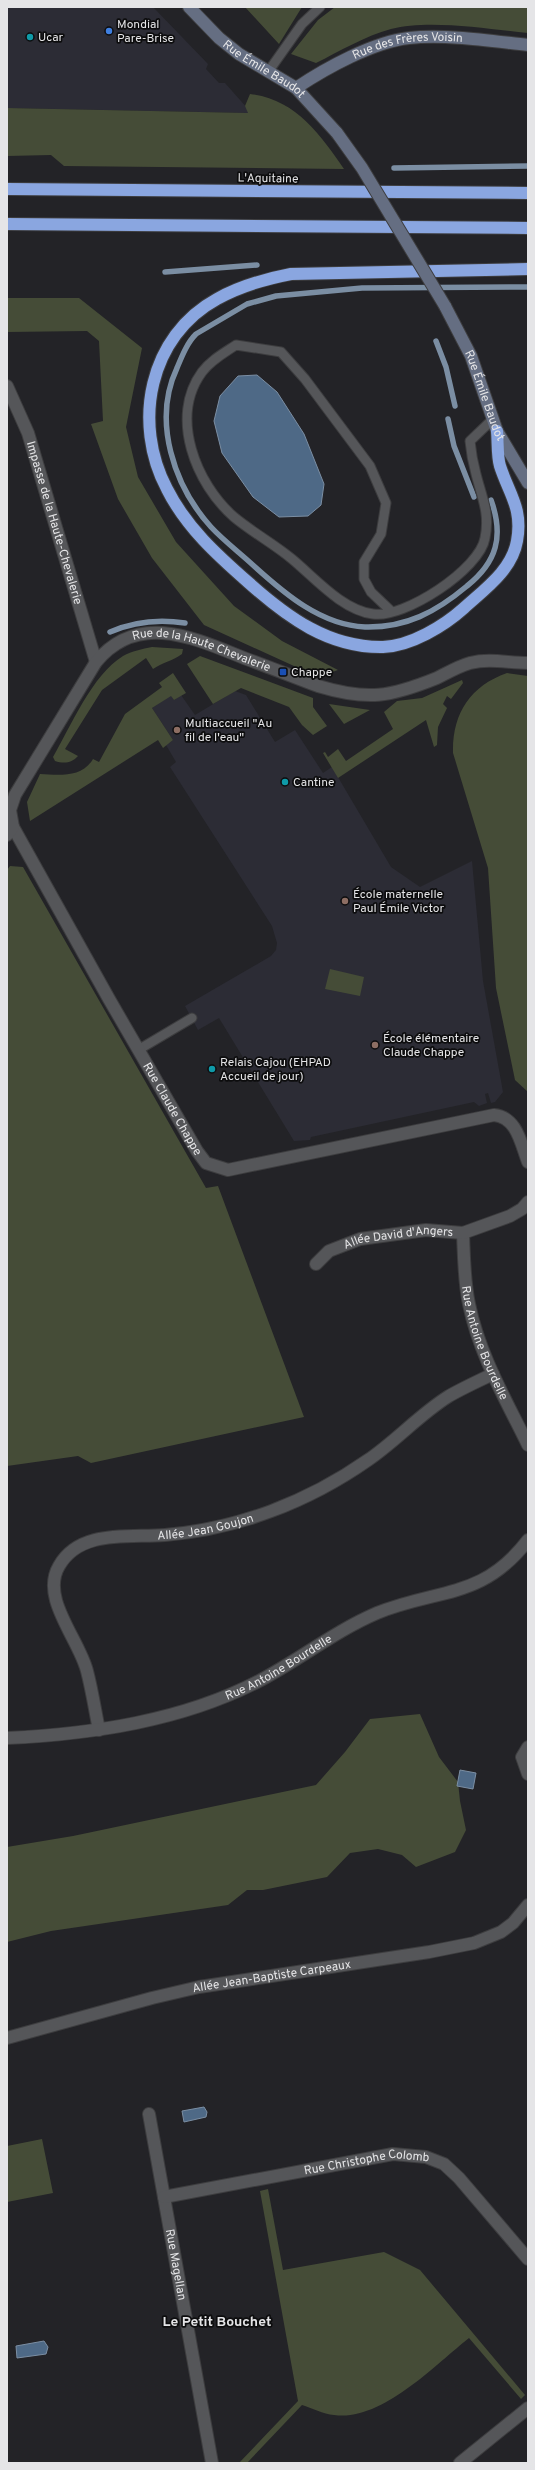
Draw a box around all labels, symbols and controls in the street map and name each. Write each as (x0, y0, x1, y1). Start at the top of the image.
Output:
place label: Mondial Pare-Brise (117, 17, 174, 47)
marker: Mondial Pare-Brise (104, 26, 114, 36)
place label: Ucar (38, 30, 64, 46)
street label: Rue des Frères Voisin (350, 30, 463, 64)
marker: Ucar (25, 32, 35, 42)
street label: Rue Émile Baudot (219, 37, 308, 102)
street label: L'Aquitaine (237, 170, 299, 188)
street label: Rue Émile Baudot (460, 347, 508, 444)
street label: Impasse de la Haute-Chevalerie (22, 439, 85, 607)
street label: Rue de la Haute Chevalerie (131, 626, 273, 676)
place label: Chappe (291, 665, 332, 681)
marker: Chappe (278, 667, 288, 677)
place label: Multiaccueil "Au fil de l'eau" (185, 716, 272, 746)
marker: Multiaccueil "Au fil de l'eau" (172, 725, 182, 735)
place label: Cantine (293, 775, 335, 791)
marker: Cantine (280, 777, 290, 787)
place label: École maternelle Paul Émile Victor (353, 887, 444, 917)
marker: École maternelle Paul Émile Victor (340, 896, 350, 906)
place label: École élémentaire Claude Chappe (383, 1031, 479, 1061)
marker: École élémentaire Claude Chappe (370, 1040, 380, 1050)
place label: Relais Cajou (EHPAD Accueil de jour) (220, 1055, 331, 1085)
street label: Rue Claude Chappe (139, 1060, 205, 1160)
marker: Relais Cajou (EHPAD Accueil de jour) (207, 1064, 217, 1074)
street label: Allée David d'Angers (341, 1223, 454, 1254)
street label: Rue Antoine Bourdelle (457, 1285, 511, 1403)
street label: Allée Jean Goujon (157, 1511, 256, 1544)
street label: Rue Antoine Bourdelle (223, 1632, 335, 1705)
street label: Allée Jean-Baptiste Carpeaux (191, 1957, 352, 1997)
street label: Rue Christophe Colomb (303, 2147, 430, 2180)
street label: Rue Magellan (161, 2228, 189, 2302)
district label: Le Petit Bouchet (163, 2314, 271, 2331)

